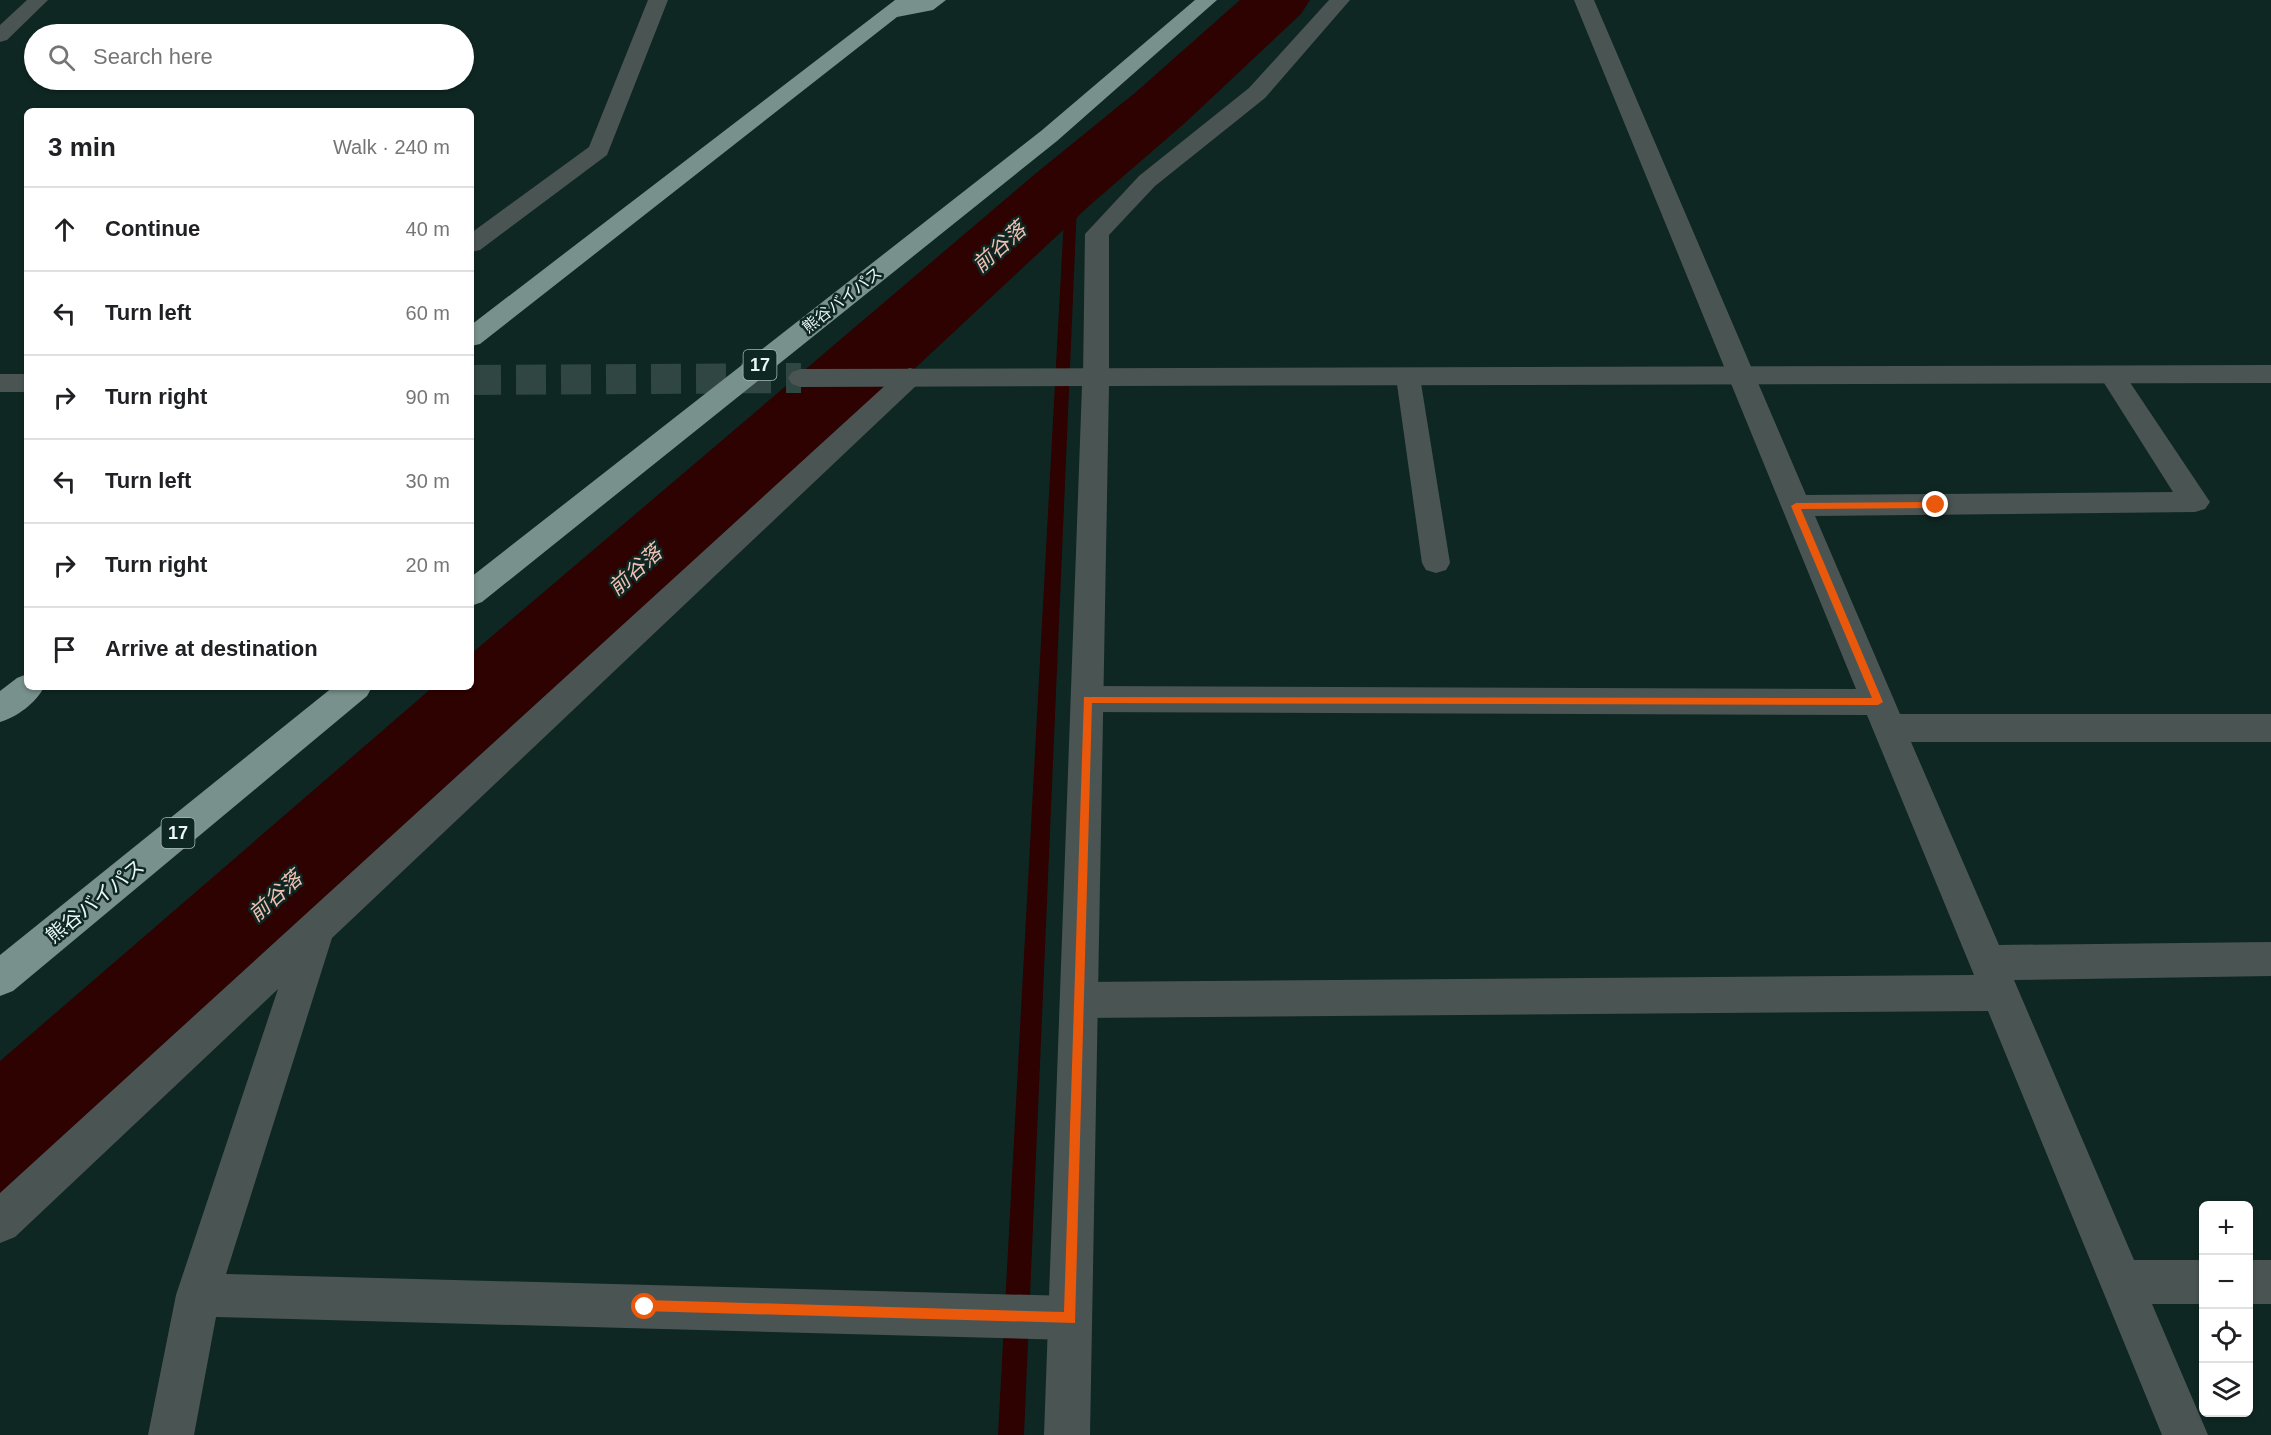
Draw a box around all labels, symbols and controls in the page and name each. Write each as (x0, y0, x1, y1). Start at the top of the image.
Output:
search box (24, 24, 474, 90)
icon: search (45, 41, 78, 74)
text: Search here (93, 44, 213, 69)
text: 3 min (48, 132, 116, 162)
text: Walk · 240 m (333, 136, 450, 158)
icon: ahead (48, 213, 81, 246)
water label: 前谷落 (968, 215, 1032, 277)
text: Continue (105, 216, 200, 241)
text: 40 m (406, 218, 450, 240)
street label: 熊谷バイパス (799, 264, 885, 336)
icon: left (48, 297, 81, 330)
text: Turn left (105, 300, 191, 325)
text: 60 m (406, 302, 450, 324)
road number: 17 (744, 350, 777, 380)
icon: right (48, 381, 81, 414)
text: Turn right (105, 384, 207, 409)
text: 90 m (406, 386, 450, 408)
icon: left (48, 465, 81, 498)
text: Turn left (105, 468, 191, 493)
text: 30 m (406, 470, 450, 492)
route end (1922, 491, 1948, 517)
water label: 前谷落 (604, 538, 668, 600)
icon: right (48, 549, 81, 582)
text: Turn right (105, 552, 207, 577)
text: 20 m (406, 554, 450, 576)
icon: arrive (48, 633, 81, 666)
text: Arrive at destination (105, 636, 318, 661)
road number: 17 (162, 818, 195, 848)
street label: 熊谷バイパス (42, 855, 148, 947)
water label: 前谷落 (244, 864, 308, 926)
map controls (2199, 1201, 2253, 1417)
button: + (2199, 1201, 2253, 1255)
button: − (2199, 1255, 2253, 1309)
route start (631, 1293, 657, 1319)
button: locate (2199, 1309, 2253, 1363)
button: layers (2199, 1363, 2253, 1417)

